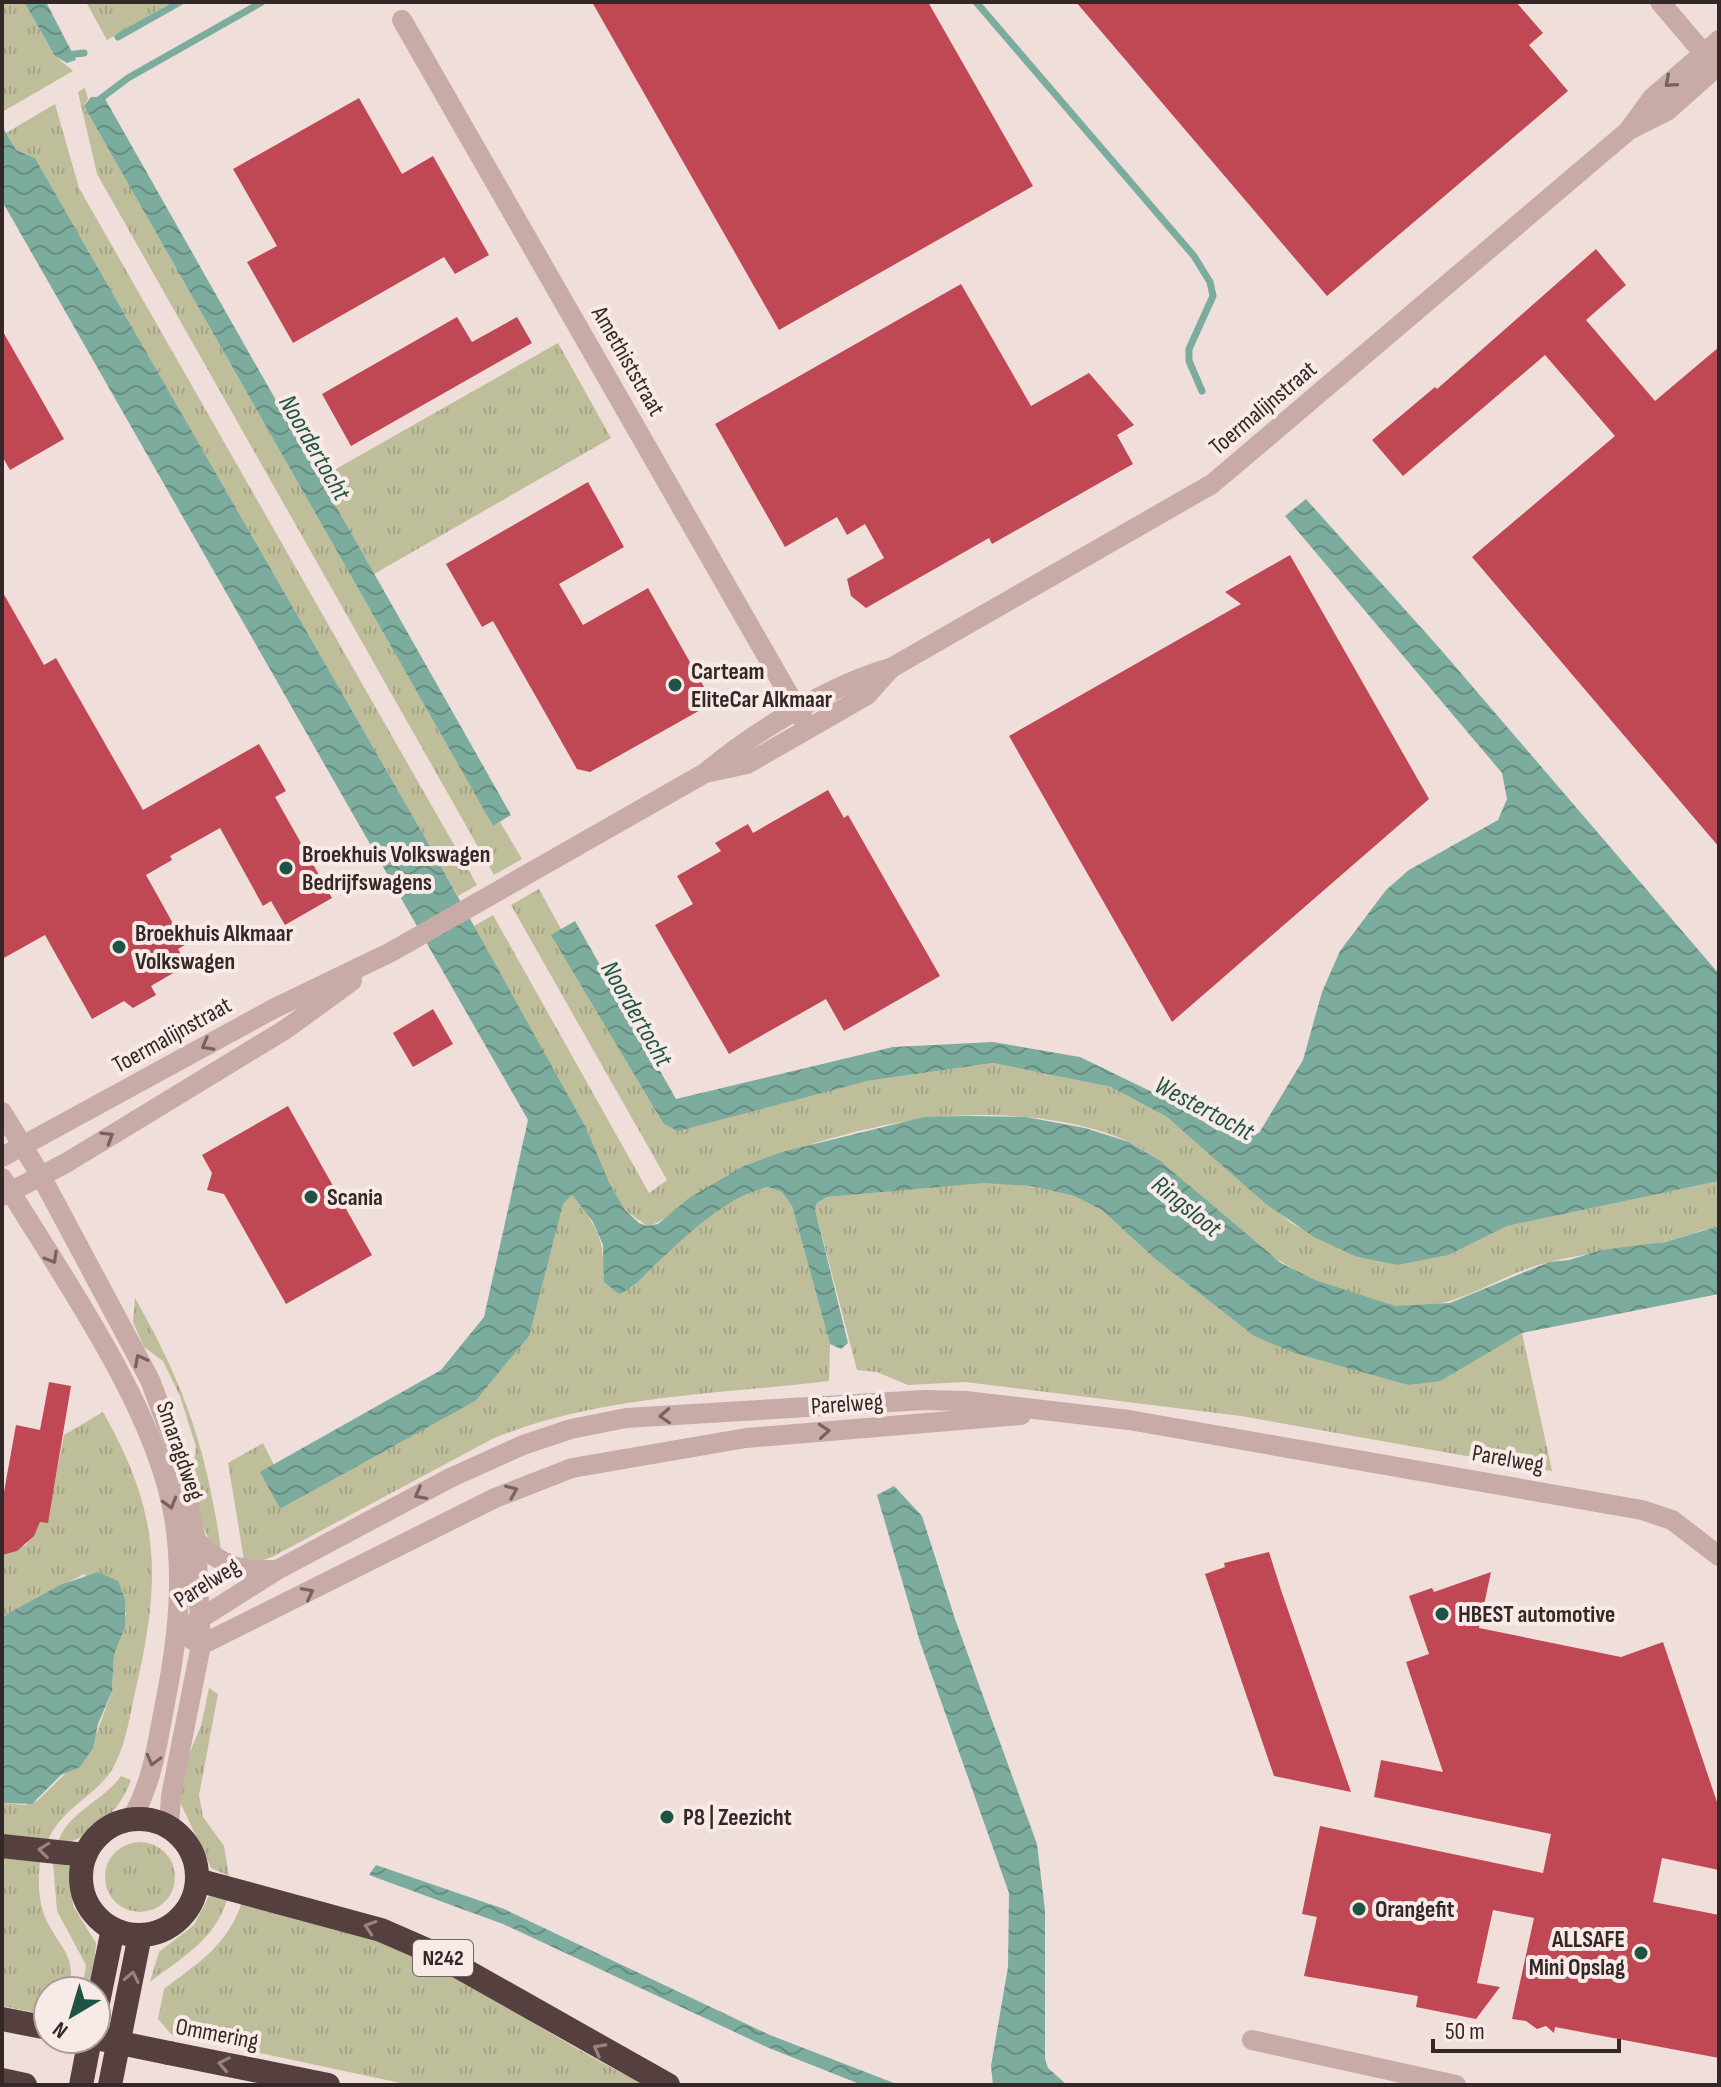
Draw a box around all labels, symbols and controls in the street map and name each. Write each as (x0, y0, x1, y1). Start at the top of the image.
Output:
one-way arrow (1664, 72, 1679, 87)
street label: Amethiststraat (584, 300, 671, 421)
street label: Toermalijnstraat (1203, 355, 1323, 461)
water label: Noordertocht (271, 390, 357, 507)
place label: Carteam EliteCar Alkmaar (691, 657, 833, 714)
marker: Carteam EliteCar Alkmaar (666, 676, 684, 694)
place label: Broekhuis Volkswagen Bedrijfswagens (302, 840, 491, 897)
marker: Broekhuis Volkswagen Bedrijfswagens (277, 859, 295, 877)
place label: Broekhuis Alkmaar Volkswagen (135, 919, 294, 976)
marker: Broekhuis Alkmaar Volkswagen (110, 938, 128, 956)
water label: Noordertocht (593, 956, 679, 1073)
street label: Toermalijnstraat (107, 990, 237, 1080)
one-way arrow (200, 1036, 215, 1051)
water label: Westertocht (1149, 1070, 1260, 1149)
one-way arrow (100, 1132, 114, 1147)
water label: Ringsloot (1145, 1170, 1228, 1245)
place label: Scania (327, 1183, 383, 1212)
marker: Scania (302, 1188, 320, 1206)
one-way arrow (42, 1249, 58, 1264)
one-way arrow (134, 1353, 149, 1368)
street label: Parelweg (810, 1387, 884, 1421)
street label: Smaragdweg (150, 1398, 210, 1504)
one-way arrow (658, 1407, 671, 1424)
one-way arrow (818, 1423, 831, 1440)
street label: Parelweg (1470, 1438, 1546, 1480)
one-way arrow (415, 1484, 429, 1500)
one-way arrow (503, 1484, 518, 1500)
one-way arrow (161, 1496, 177, 1509)
street label: Parelweg (169, 1552, 245, 1614)
one-way arrow (299, 1587, 314, 1602)
place label: HBEST automotive (1458, 1600, 1615, 1629)
marker: HBEST automotive (1433, 1605, 1451, 1623)
one-way arrow (145, 1752, 162, 1766)
place label: P8 | Zeezicht (683, 1803, 792, 1832)
marker: P8 | Zeezicht (658, 1808, 676, 1826)
one-way arrow (37, 1842, 50, 1859)
place label: Orangefit (1375, 1895, 1454, 1924)
marker: Orangefit (1350, 1900, 1368, 1918)
one-way arrow (363, 1920, 377, 1936)
place label: ALLSAFE Mini Opslag (1529, 1925, 1625, 1982)
road number: N242 (413, 1940, 473, 1976)
marker: ALLSAFE Mini Opslag (1632, 1944, 1650, 1962)
one-way arrow (123, 1971, 140, 1985)
north arrow (32, 1975, 112, 2055)
scale bar (1433, 2003, 1619, 2053)
street label: Ommering (173, 2012, 261, 2056)
text: N (48, 2015, 74, 2044)
text: 50 m (1445, 2017, 1485, 2046)
one-way arrow (592, 2043, 607, 2058)
one-way arrow (218, 2056, 231, 2073)

